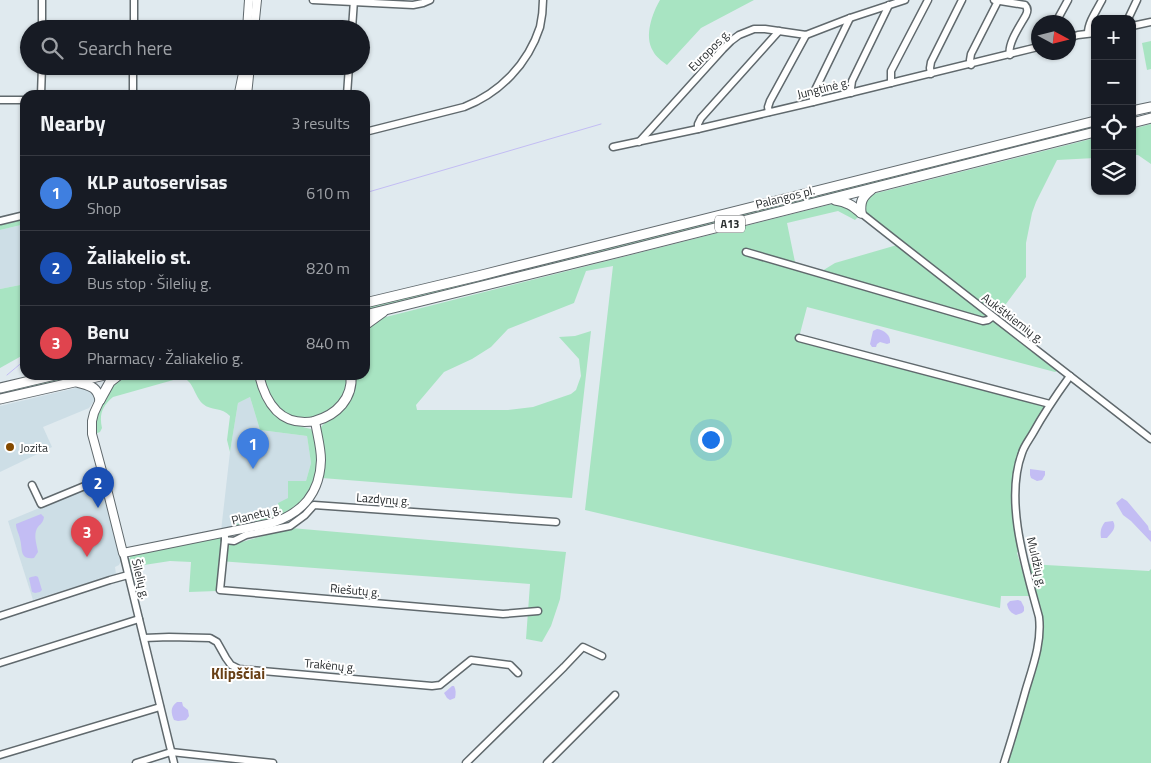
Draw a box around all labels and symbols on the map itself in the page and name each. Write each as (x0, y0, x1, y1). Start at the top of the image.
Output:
north arrow (1031, 15, 1076, 60)
street label: Europos g. (684, 25, 734, 75)
street label: Jungtinė g. (795, 72, 851, 104)
street label: Palangos pl. (753, 180, 817, 214)
road number: A13 (715, 215, 745, 232)
street label: Aukštkiemių g. (978, 288, 1048, 348)
your location (698, 427, 724, 453)
pin: 1 (237, 428, 269, 469)
place label: Jozita (20, 438, 48, 457)
marker: Jozita (4, 441, 16, 453)
pin: 2 (82, 467, 114, 508)
street label: Lazdynų g. (356, 488, 410, 510)
street label: Planetų g. (229, 498, 283, 530)
pin: 3 (71, 516, 103, 557)
street label: Muldžių g. (1022, 535, 1052, 589)
street label: Šilelių g. (127, 557, 155, 601)
street label: Riešutų g. (329, 578, 381, 602)
street label: Trakėnų g. (304, 653, 356, 677)
district label: Klipščiai (211, 662, 265, 685)

